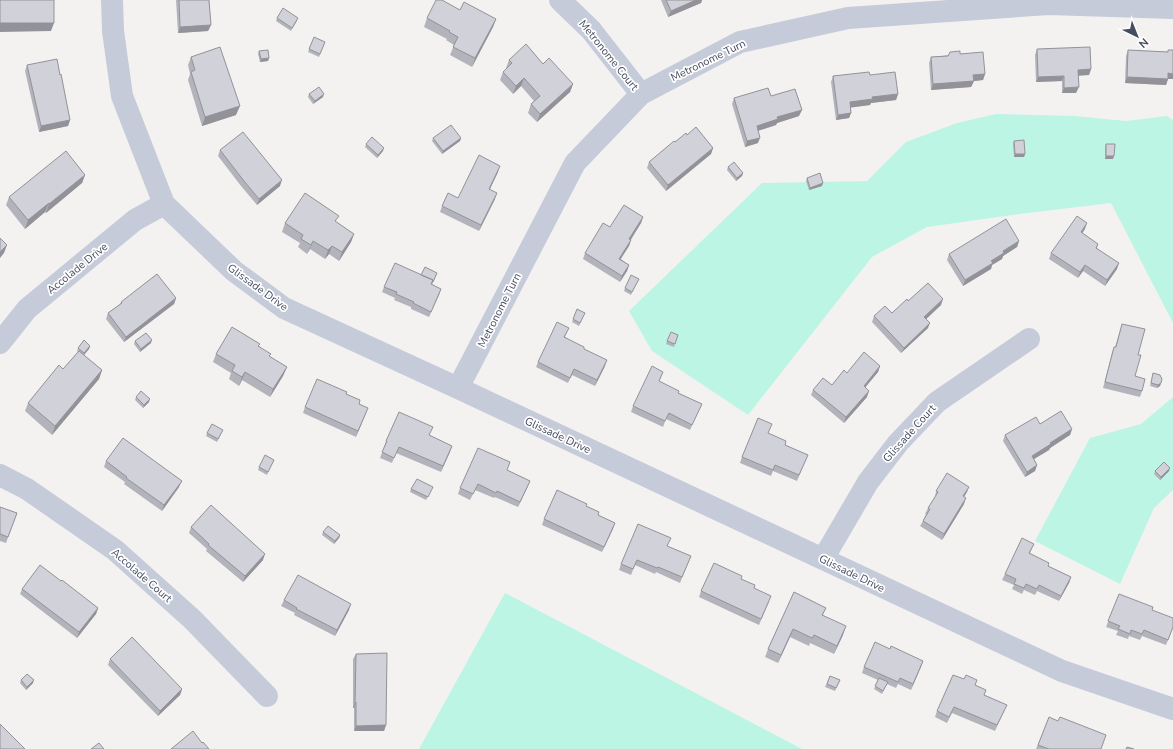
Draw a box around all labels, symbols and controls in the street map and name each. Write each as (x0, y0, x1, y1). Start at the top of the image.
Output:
north arrow (1117, 16, 1157, 56)
street label: Metronome Court (575, 17, 642, 94)
text: N (1135, 35, 1152, 51)
street label: Metronome Turn (668, 36, 748, 85)
street label: Accolade Drive (44, 239, 111, 298)
street label: Glissade Drive (224, 260, 291, 315)
street label: Metronome Turn (474, 270, 525, 350)
street label: Glissade Court (879, 401, 939, 465)
street label: Glissade Drive (522, 414, 593, 457)
street label: Accolade Court (108, 545, 175, 606)
street label: Glissade Drive (816, 551, 887, 596)

